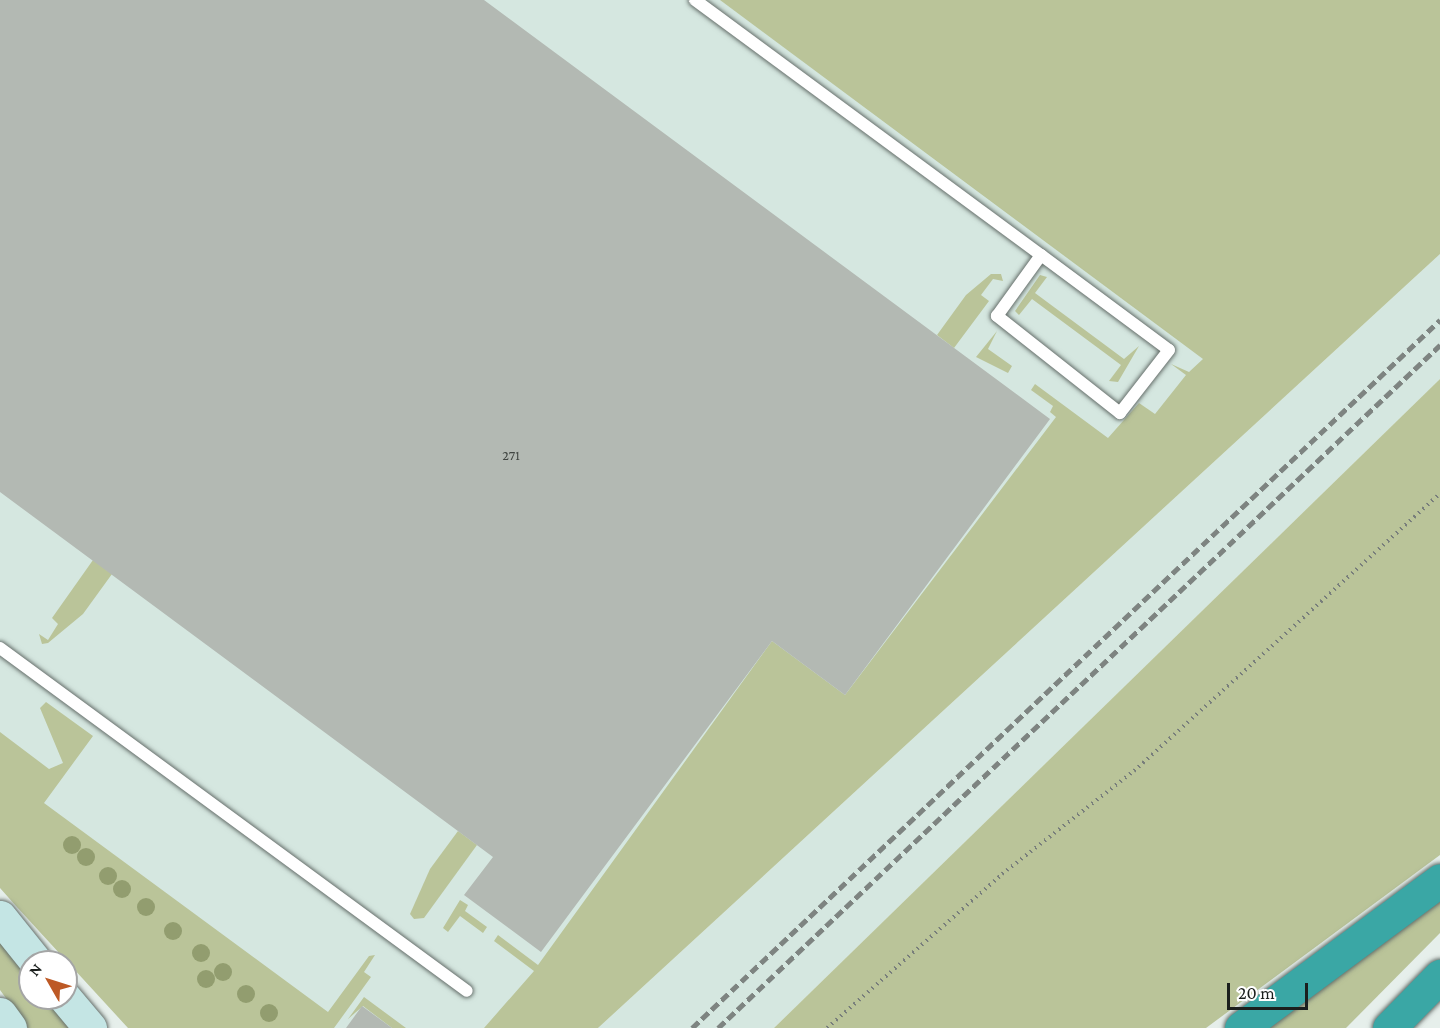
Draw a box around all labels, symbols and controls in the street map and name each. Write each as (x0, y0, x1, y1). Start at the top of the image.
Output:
house number: 271 (502, 447, 520, 463)
north arrow (18, 950, 78, 1010)
text: N (25, 960, 45, 979)
scale bar (1230, 971, 1311, 1009)
text: 20 m (1238, 983, 1275, 1003)

